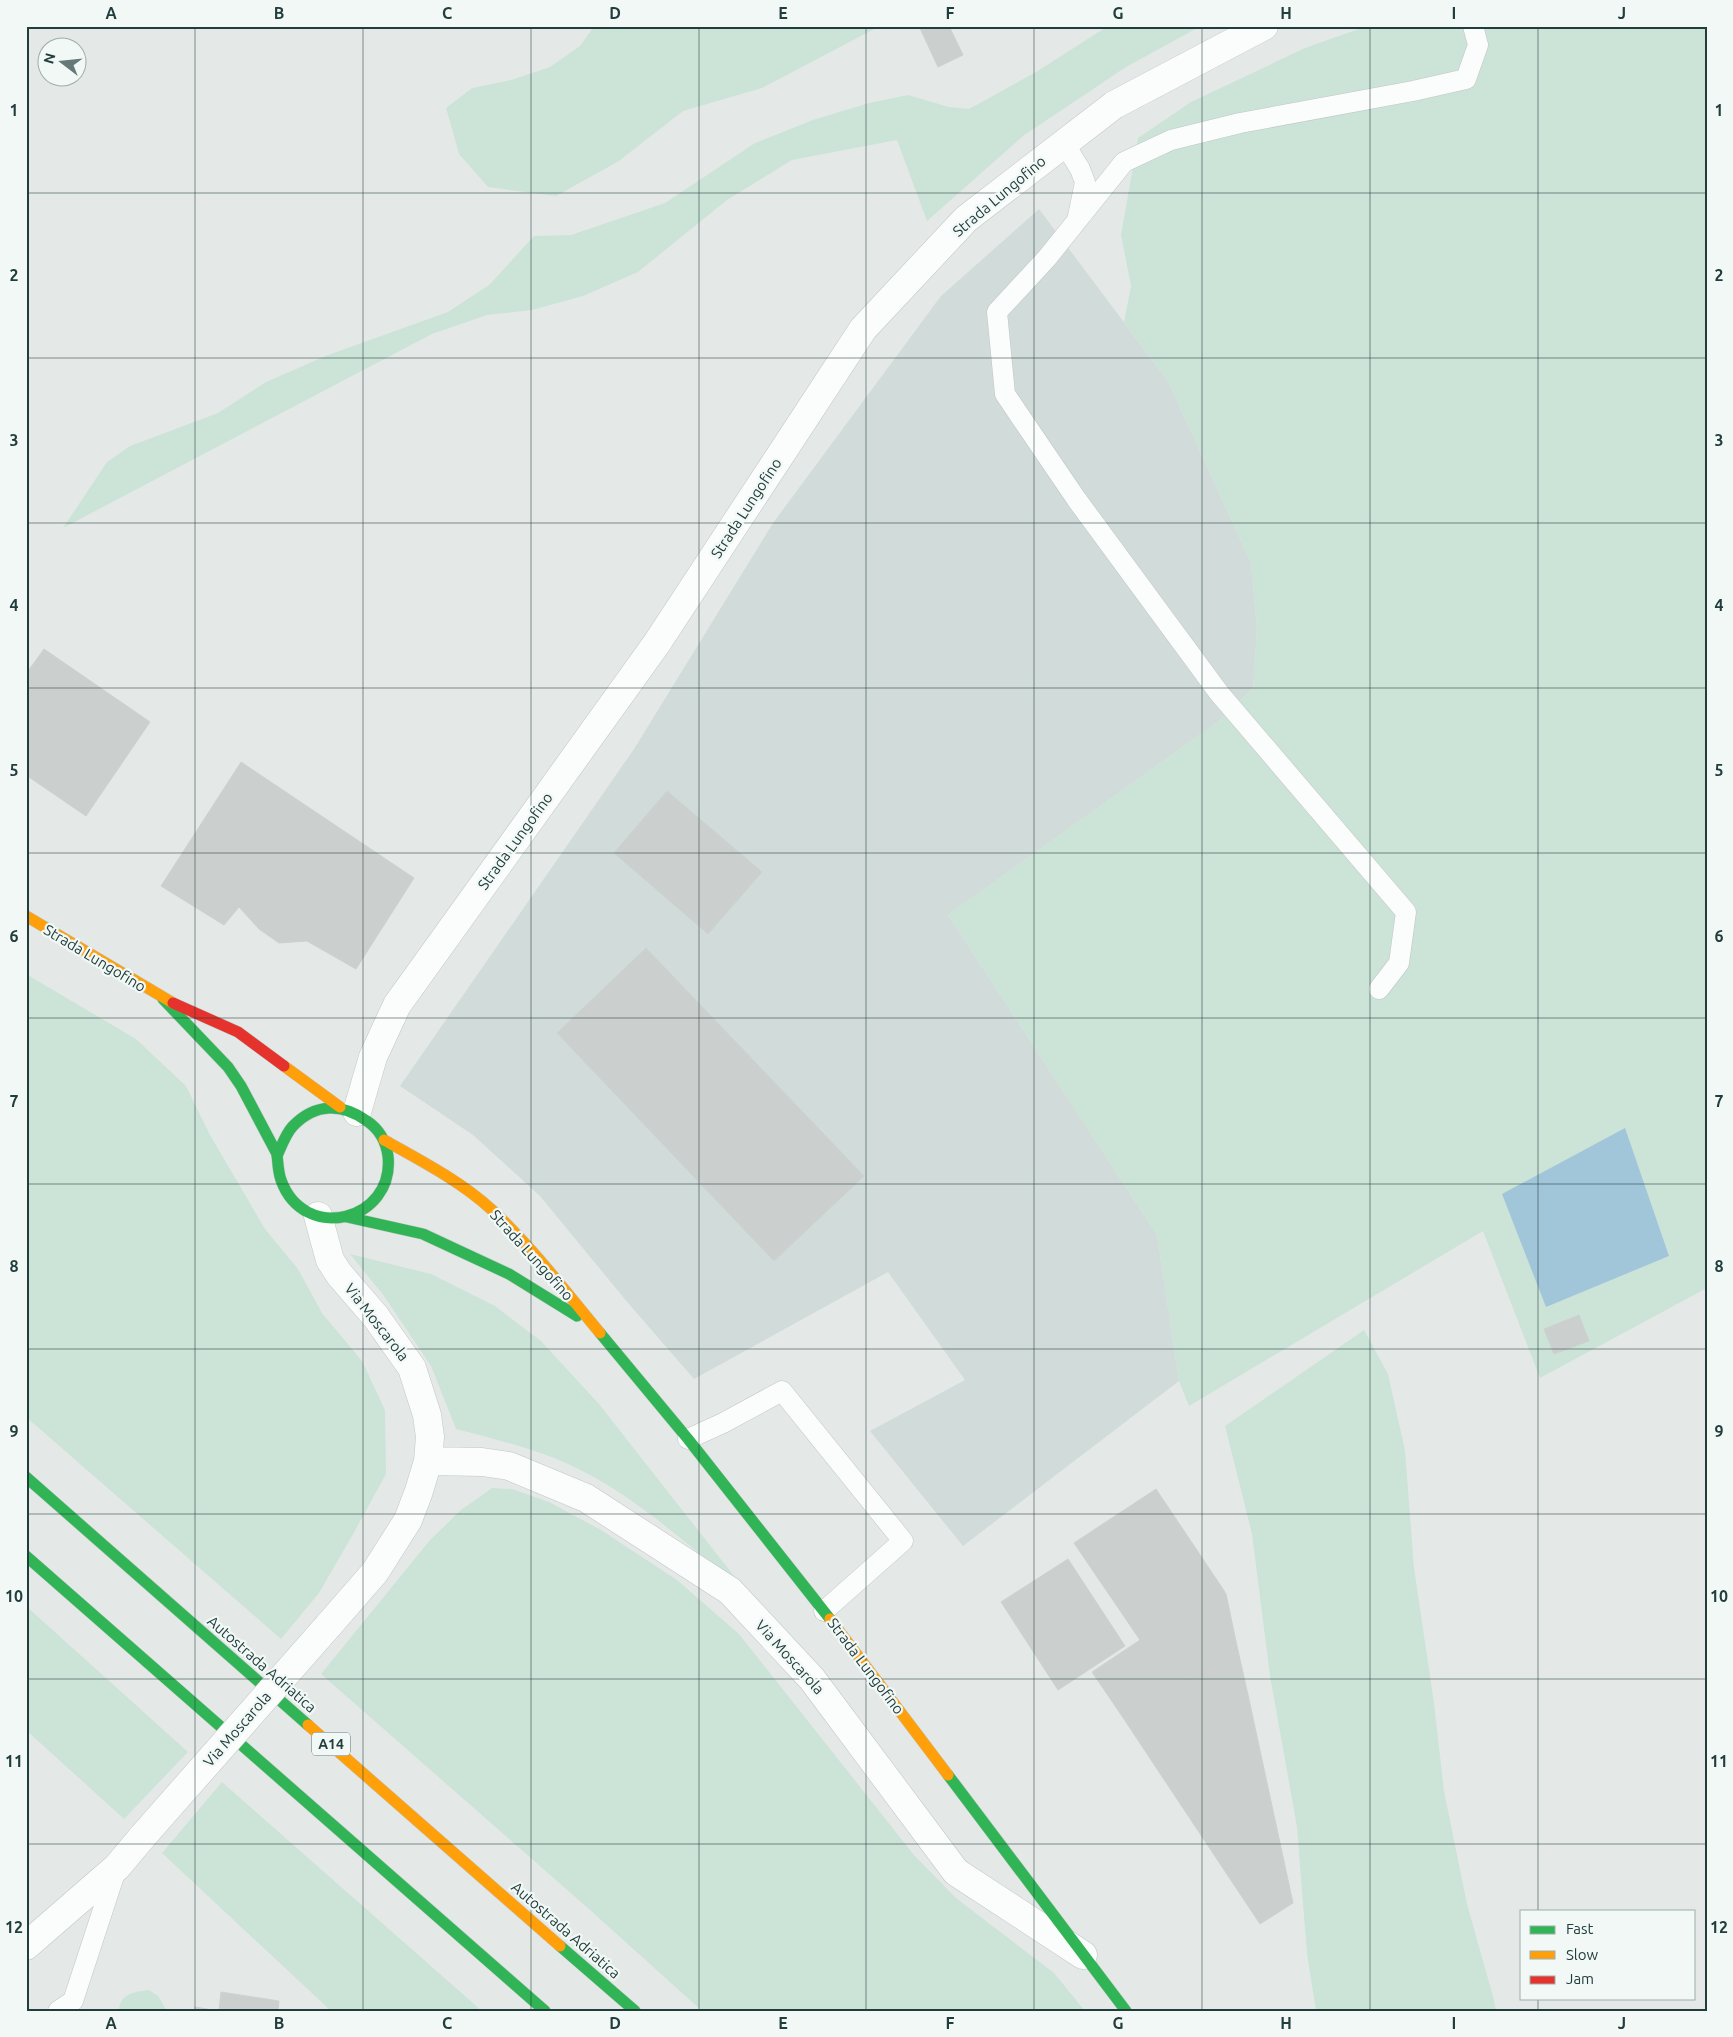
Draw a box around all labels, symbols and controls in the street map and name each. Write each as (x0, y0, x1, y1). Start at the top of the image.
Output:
text: A (105, 4, 117, 22)
text: B (274, 4, 284, 22)
text: C (442, 4, 452, 22)
text: D (609, 4, 621, 22)
text: E (778, 4, 788, 22)
text: F (946, 4, 955, 22)
text: G (1112, 4, 1124, 22)
text: H (1280, 4, 1292, 22)
text: I (1452, 4, 1456, 22)
text: J (1618, 4, 1626, 22)
north arrow (38, 38, 88, 88)
text: N (40, 51, 59, 66)
text: 1 (9, 101, 19, 119)
text: 1 (1714, 101, 1724, 119)
street label: Strada Lungofino (949, 152, 1049, 240)
text: 2 (9, 266, 19, 284)
text: 2 (1714, 266, 1724, 284)
text: 3 (9, 431, 19, 449)
text: 3 (1714, 431, 1724, 449)
street label: Strada Lungofino (707, 455, 785, 561)
text: 4 (9, 596, 19, 614)
text: 4 (1714, 596, 1724, 614)
text: 5 (9, 761, 19, 779)
text: 5 (1714, 761, 1724, 779)
street label: Strada Lungofino (474, 789, 556, 893)
street label: Strada Lungofino (41, 921, 149, 995)
text: 6 (9, 927, 19, 945)
text: 6 (1714, 927, 1724, 945)
text: 7 (9, 1092, 19, 1110)
text: 7 (1714, 1092, 1724, 1110)
street label: Strada Lungofino (487, 1206, 577, 1304)
text: 8 (9, 1257, 19, 1275)
text: 8 (1714, 1257, 1724, 1275)
street label: Via Moscarola (341, 1280, 413, 1364)
text: 9 (9, 1422, 19, 1440)
text: 9 (1714, 1422, 1724, 1440)
text: 10 (5, 1587, 23, 1605)
text: 10 (1710, 1587, 1728, 1605)
street label: Autostrada Adriatica (204, 1612, 320, 1716)
street label: Strada Lungofino (824, 1615, 908, 1717)
street label: Via Moscarola (752, 1616, 828, 1698)
street label: Via Moscarola (200, 1688, 274, 1770)
road number: A14 (312, 1732, 350, 1756)
text: 11 (5, 1752, 23, 1770)
text: 11 (1710, 1752, 1728, 1770)
street label: Autostrada Adriatica (508, 1878, 624, 1982)
legend (1520, 1910, 1696, 2000)
text: 12 (5, 1918, 23, 1936)
text: 12 (1710, 1918, 1728, 1936)
text: Fast (1566, 1920, 1594, 1937)
text: Slow (1566, 1946, 1599, 1963)
text: Jam (1566, 1970, 1594, 1987)
text: A (105, 2014, 117, 2032)
text: B (274, 2014, 284, 2032)
text: C (442, 2014, 452, 2032)
text: D (609, 2014, 621, 2032)
text: E (778, 2014, 788, 2032)
text: F (946, 2014, 955, 2032)
text: G (1112, 2014, 1124, 2032)
text: H (1280, 2014, 1292, 2032)
text: I (1452, 2014, 1456, 2032)
text: J (1618, 2014, 1626, 2032)

